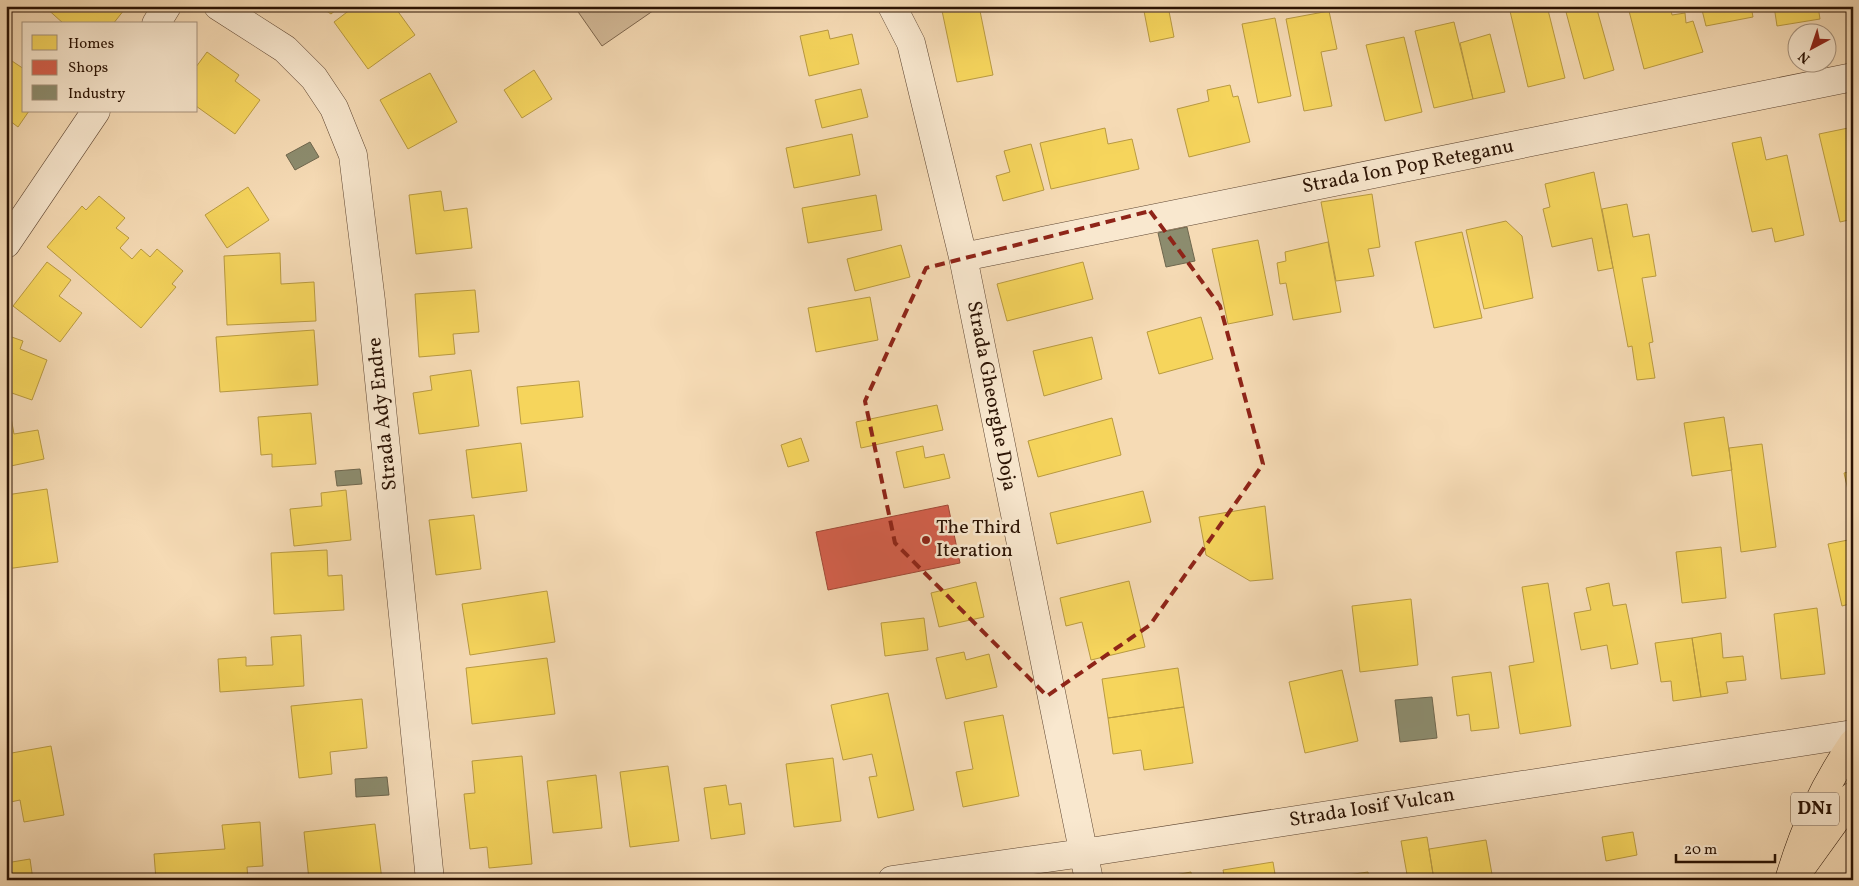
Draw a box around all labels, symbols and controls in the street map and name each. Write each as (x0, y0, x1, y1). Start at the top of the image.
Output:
legend (22, 22, 198, 112)
north arrow (1786, 22, 1836, 72)
text: Homes (68, 34, 114, 55)
text: N (1795, 46, 1815, 67)
text: Shops (68, 58, 108, 79)
text: Industry (68, 84, 125, 105)
street label: Strada Ion Pop Reteganu (1300, 133, 1516, 201)
street label: Strada Gheorghe Doja (959, 299, 1023, 494)
street label: Strada Ady Endre (361, 336, 405, 492)
place label: The Third Iteration (936, 514, 1021, 565)
marker: The Third Iteration (920, 534, 932, 546)
street label: Strada Iosif Vulcan (1287, 781, 1457, 835)
road number: DN1 (1791, 792, 1839, 826)
scale bar (1676, 831, 1775, 863)
text: 20 m (1684, 840, 1717, 861)

